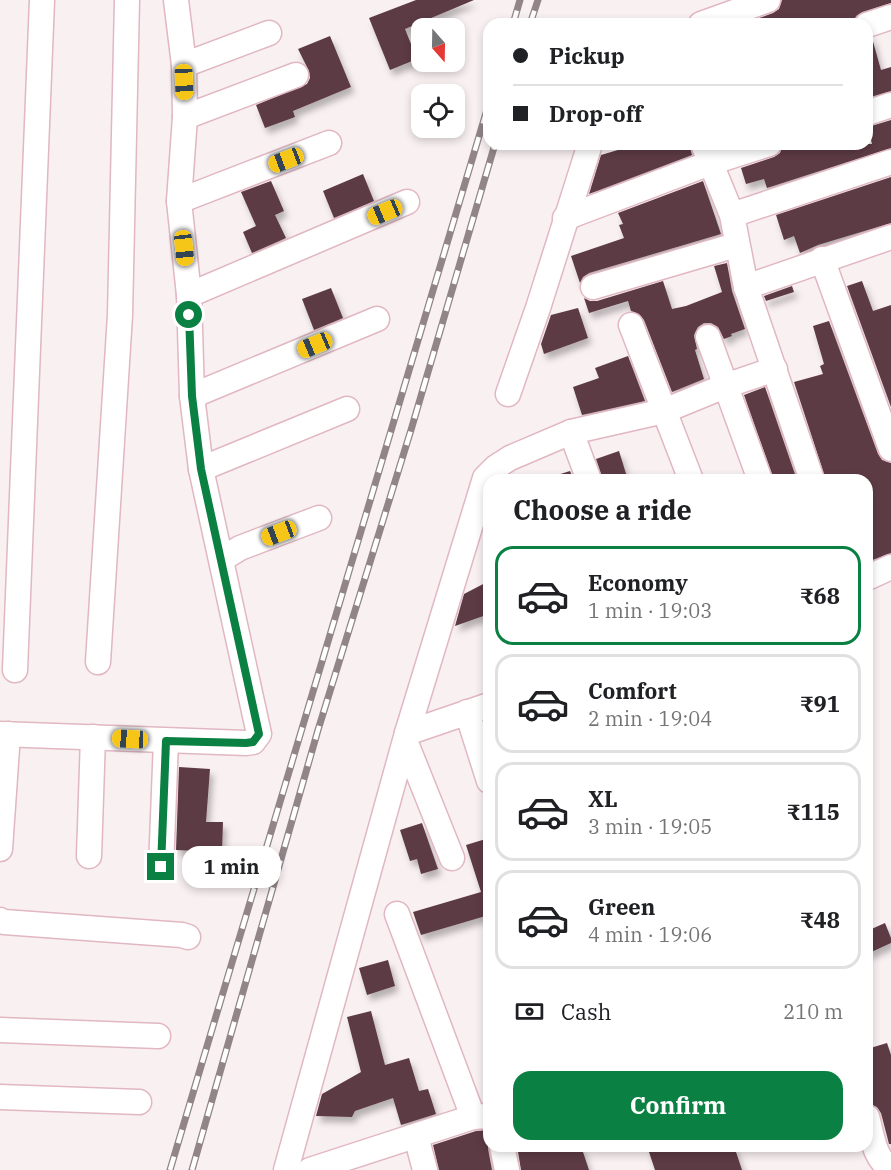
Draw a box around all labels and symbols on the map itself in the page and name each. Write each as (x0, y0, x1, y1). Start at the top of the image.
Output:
north arrow (411, 18, 465, 72)
car (174, 64, 194, 100)
car (266, 145, 306, 175)
car (365, 197, 405, 227)
car (173, 229, 195, 267)
route start (175, 301, 202, 328)
car (295, 330, 335, 360)
car (259, 518, 299, 548)
car (112, 729, 148, 749)
callout: 1 min (182, 846, 281, 888)
route end (147, 853, 174, 880)

